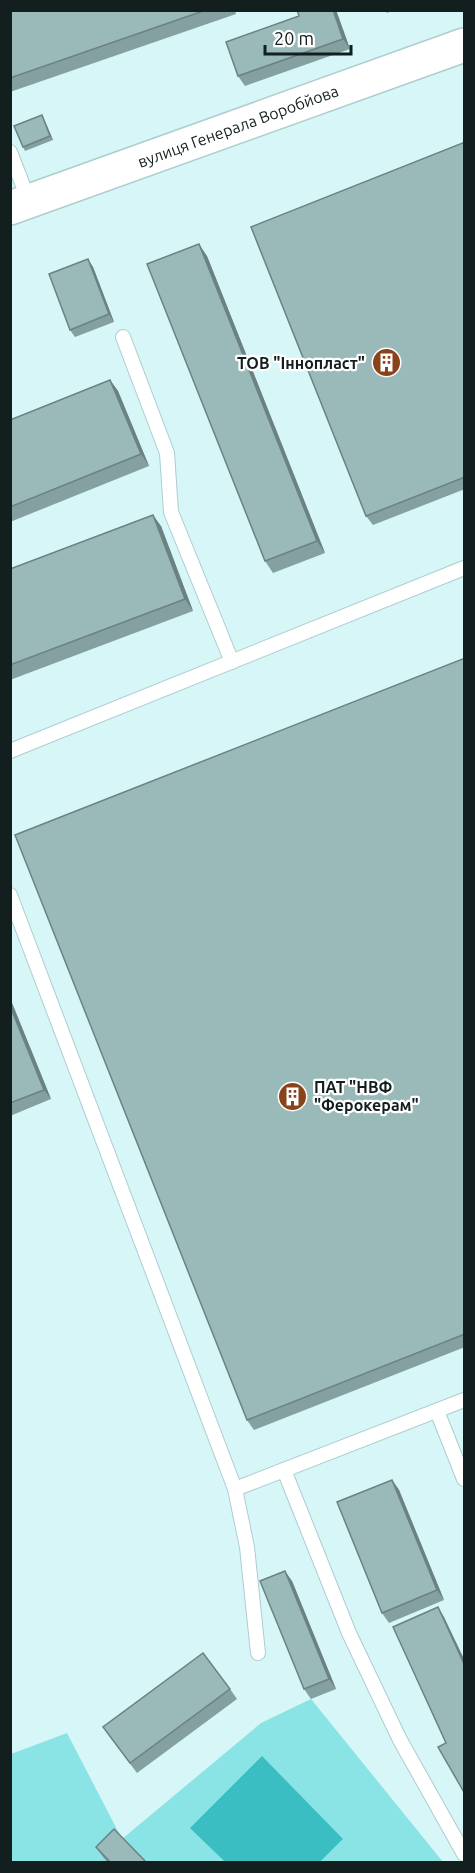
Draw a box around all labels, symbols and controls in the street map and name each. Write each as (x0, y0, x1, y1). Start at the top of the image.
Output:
scale bar (265, 18, 350, 56)
text: 20 m (274, 28, 314, 48)
street label: вулиця Генерала Воробйова (135, 81, 341, 171)
building icon: ТОВ "Іннопласт" (370, 347, 402, 379)
place label: ТОВ "Іннопласт" (237, 354, 365, 372)
place label: ПАТ "НВФ "Ферокерам" (314, 1078, 419, 1114)
building icon: ПАТ "НВФ "Ферокерам" (277, 1080, 309, 1112)

